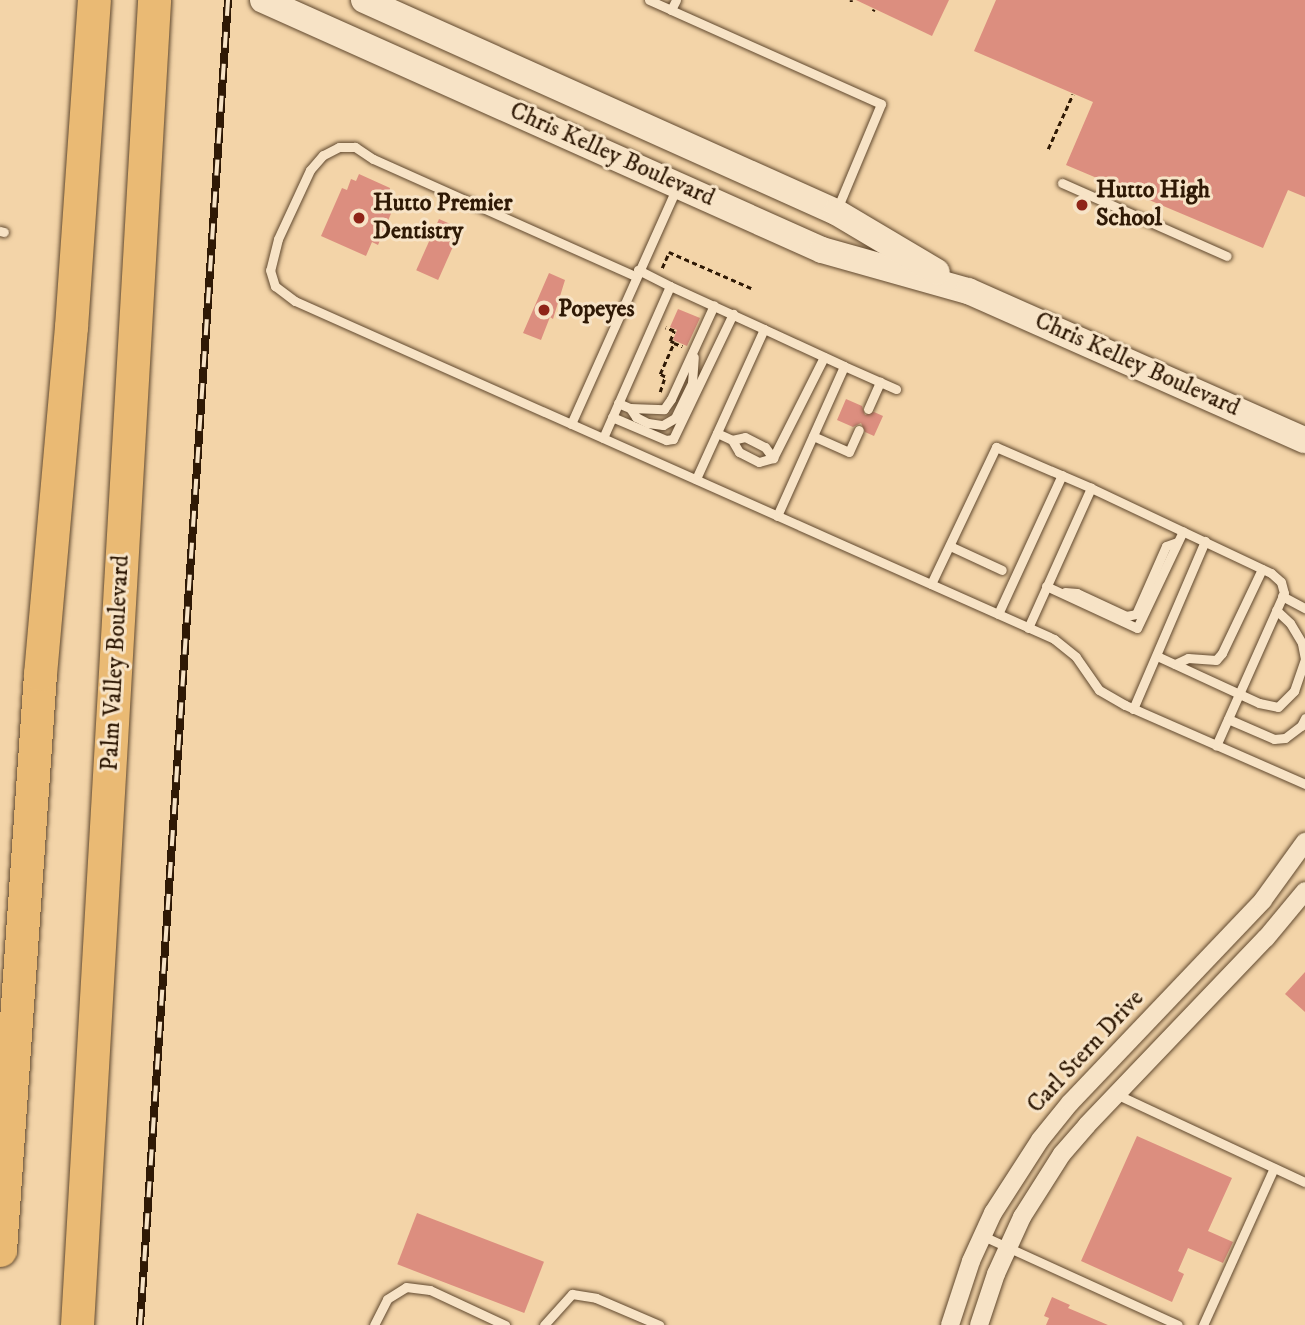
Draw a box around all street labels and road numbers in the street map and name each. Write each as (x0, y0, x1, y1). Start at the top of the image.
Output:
street label: Chris Kelley Boulevard (505, 97, 719, 213)
street label: Chris Kelley Boulevard (1030, 307, 1244, 423)
street label: Palm Valley Boulevard (96, 554, 136, 772)
street label: Carl Stern Drive (1022, 985, 1150, 1119)

